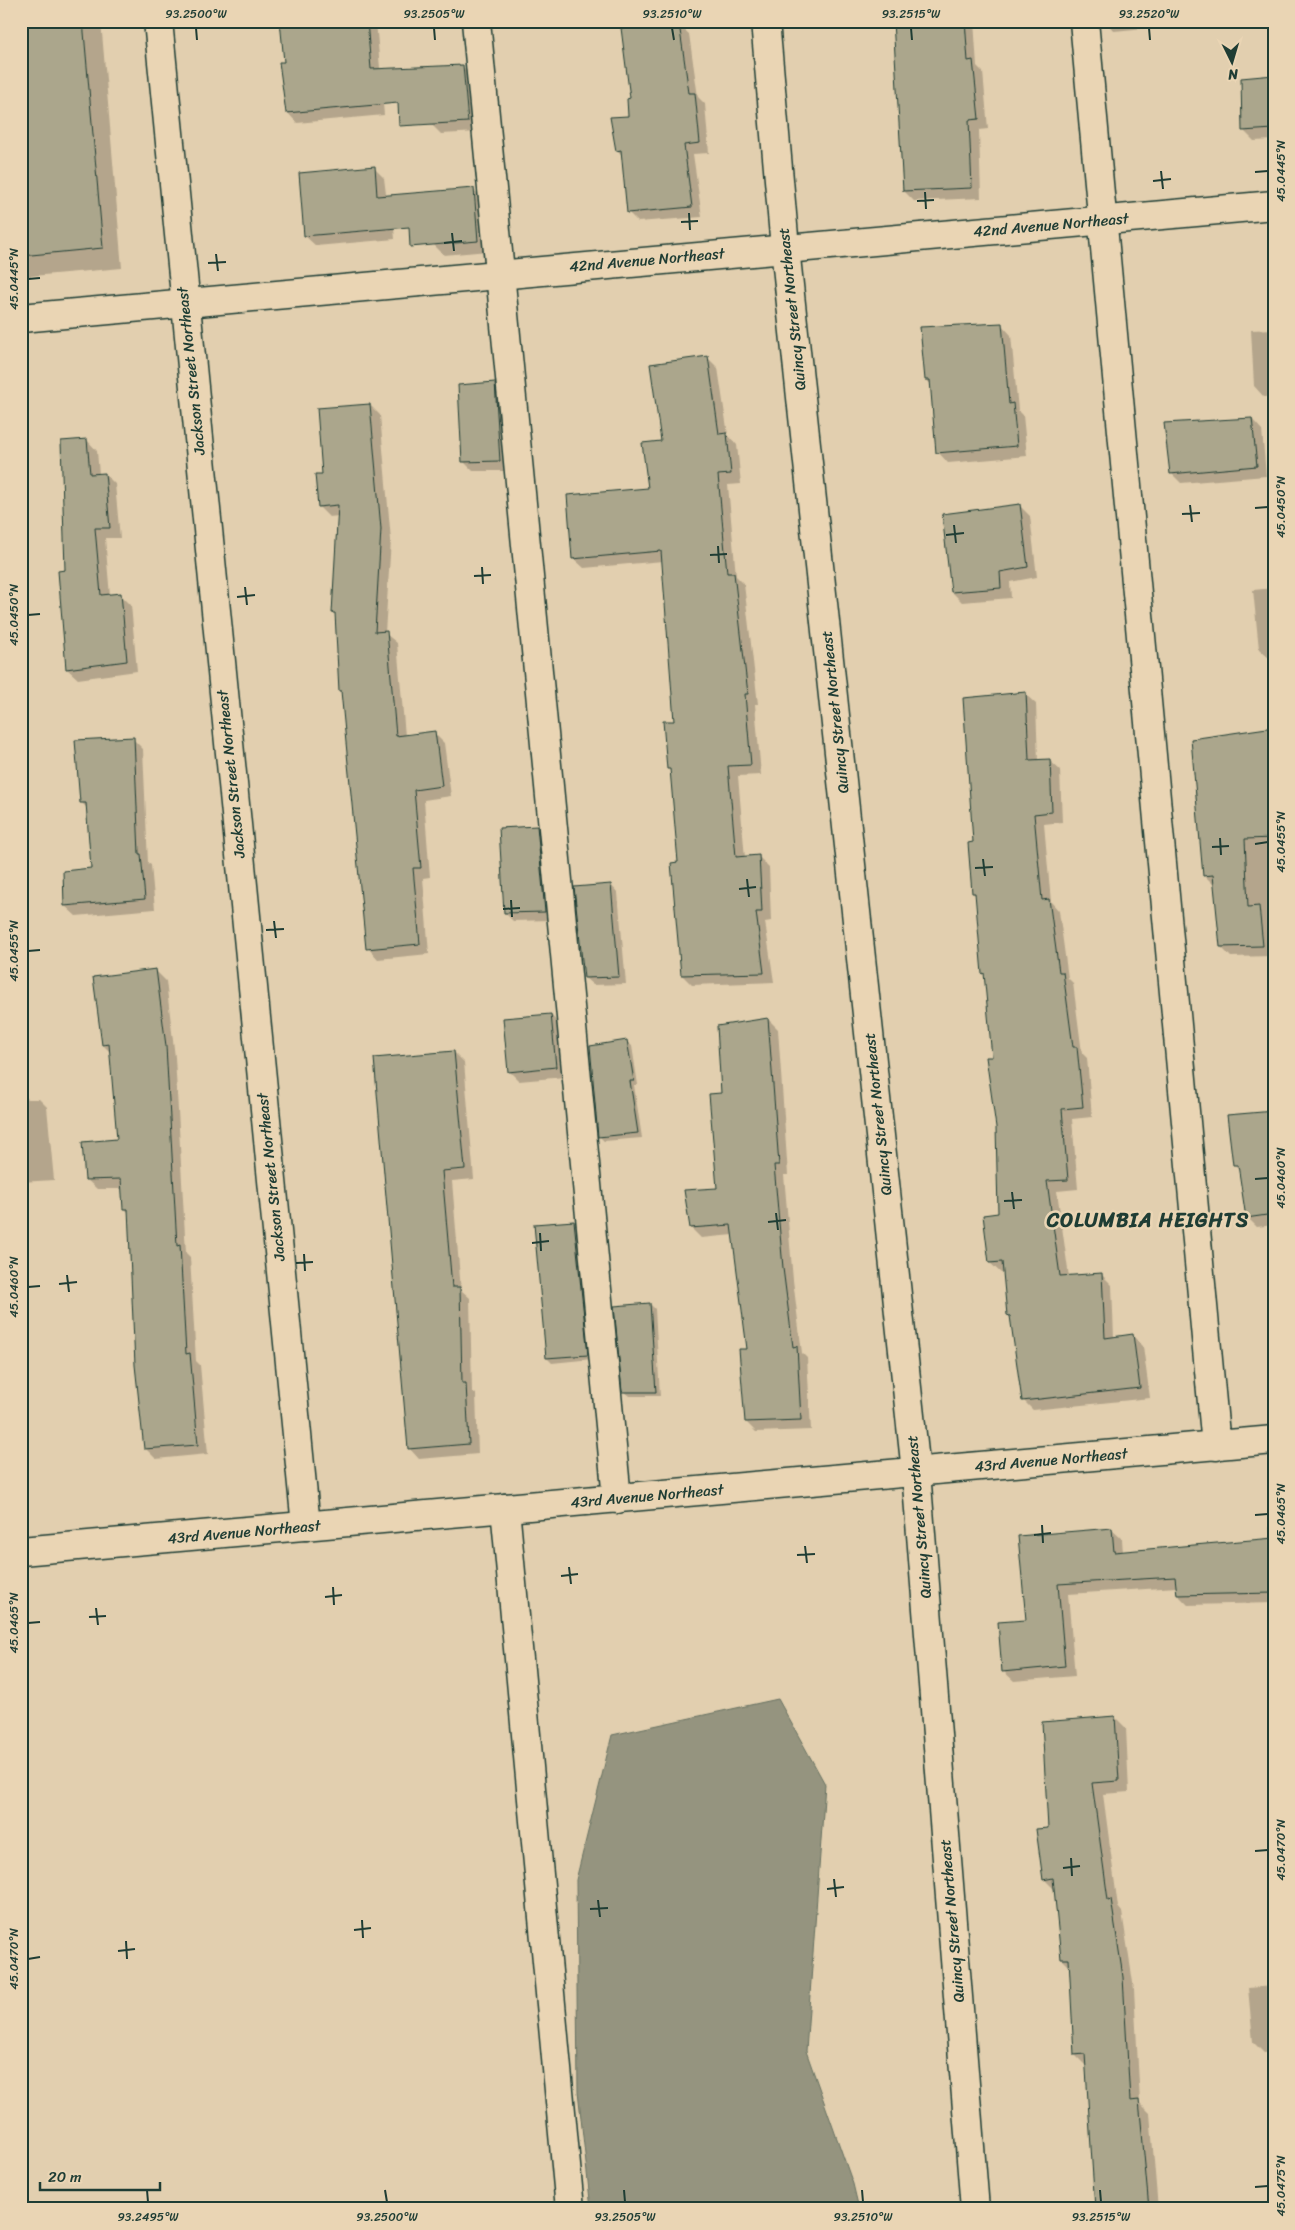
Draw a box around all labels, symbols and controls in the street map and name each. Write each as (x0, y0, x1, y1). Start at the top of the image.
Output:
text: 93.2500°W (165, 3, 227, 25)
text: 93.2505°W (403, 3, 465, 25)
text: 93.2510°W (643, 3, 702, 25)
text: 93.2515°W (882, 3, 941, 25)
text: 93.2520°W (1119, 3, 1180, 25)
north arrow (1208, 38, 1258, 88)
text: N (1227, 61, 1240, 87)
text: 45.0445°N (1270, 139, 1292, 202)
street label: 42nd Avenue Northeast (972, 205, 1131, 245)
street label: Quincy Street Northeast (770, 226, 813, 392)
street label: 42nd Avenue Northeast (568, 240, 727, 280)
text: 45.0445°N (3, 247, 25, 310)
street label: Jackson Street Northeast (169, 285, 213, 457)
text: 45.0450°N (1270, 475, 1292, 538)
text: 45.0450°N (3, 583, 25, 646)
street label: Quincy Street Northeast (813, 629, 856, 795)
street label: Jackson Street Northeast (209, 688, 253, 860)
text: 45.0455°N (1270, 810, 1292, 873)
text: 45.0455°N (3, 919, 25, 982)
street label: Quincy Street Northeast (856, 1031, 899, 1197)
street label: Jackson Street Northeast (249, 1091, 293, 1263)
text: 45.0460°N (1270, 1147, 1292, 1209)
district label: COLUMBIA HEIGHTS (1046, 1203, 1249, 1238)
text: 45.0460°N (3, 1256, 25, 1318)
street label: Quincy Street Northeast (899, 1434, 939, 1600)
street label: 43rd Avenue Northeast (973, 1440, 1130, 1480)
street label: 43rd Avenue Northeast (569, 1476, 726, 1516)
text: 45.0465°N (1270, 1483, 1292, 1545)
street label: 43rd Avenue Northeast (166, 1512, 323, 1552)
text: 45.0465°N (3, 1592, 25, 1654)
text: 45.0470°N (1270, 1819, 1292, 1881)
street label: Quincy Street Northeast (932, 1838, 972, 2004)
text: 45.0470°N (3, 1928, 25, 1990)
text: 45.0475°N (1270, 2155, 1292, 2217)
scale bar (40, 2160, 160, 2192)
text: 20 m (48, 2164, 82, 2190)
text: 93.2495°W (117, 2206, 179, 2228)
text: 93.2500°W (356, 2206, 418, 2228)
text: 93.2505°W (594, 2206, 656, 2228)
text: 93.2510°W (834, 2206, 893, 2228)
text: 93.2515°W (1072, 2206, 1131, 2228)

